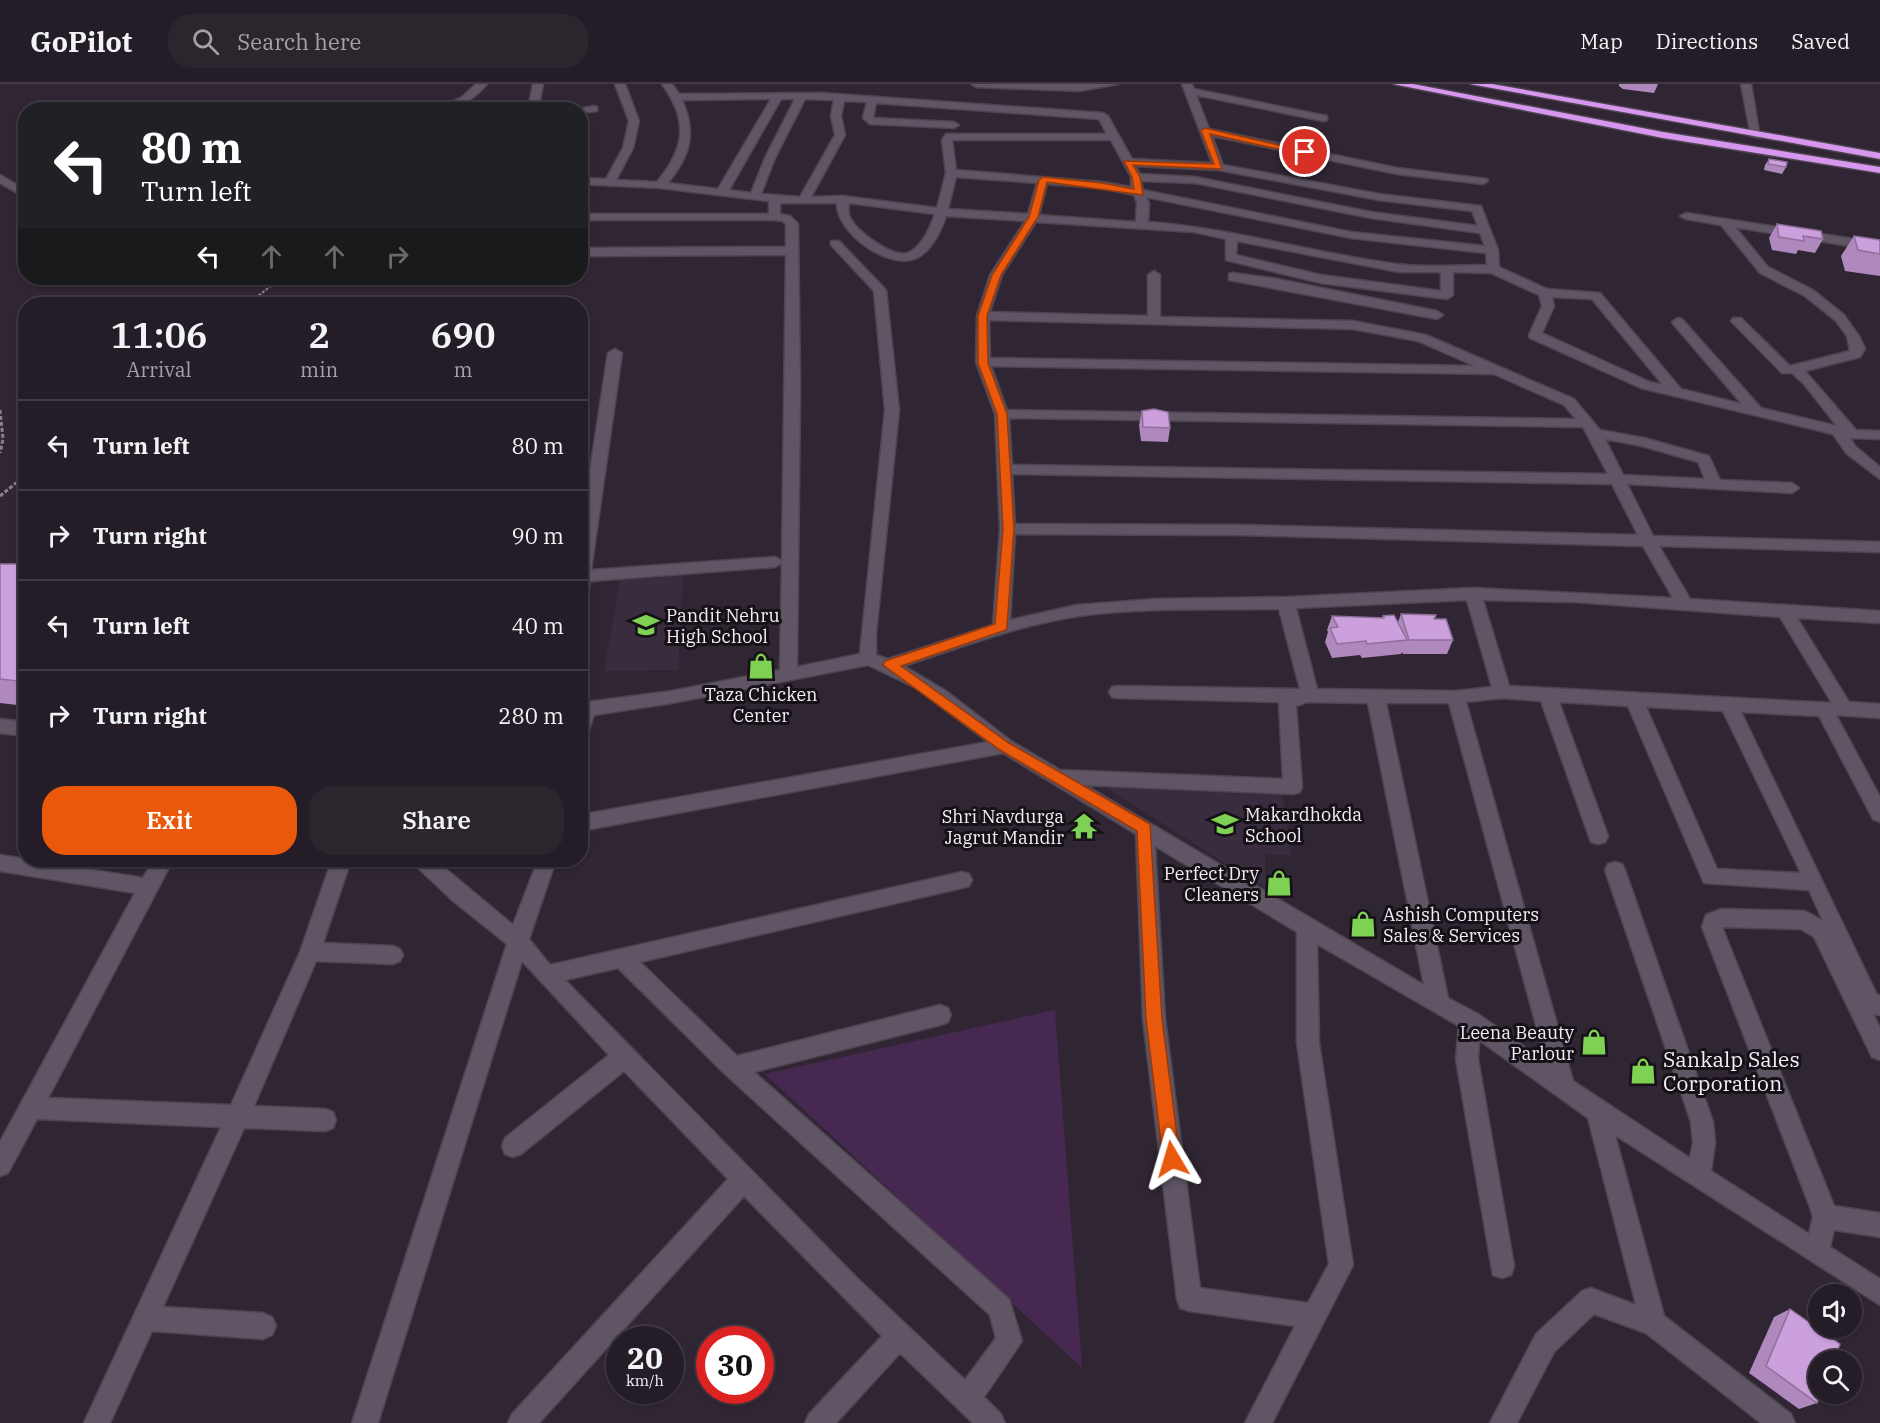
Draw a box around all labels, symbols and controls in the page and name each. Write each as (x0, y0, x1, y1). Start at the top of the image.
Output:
search box (168, 14, 588, 68)
text: GoPilot (30, 23, 132, 60)
icon: search (189, 25, 222, 58)
text: Search here (237, 27, 361, 56)
text: Map (1580, 27, 1623, 55)
text: Directions (1656, 27, 1758, 55)
text: Saved (1791, 27, 1850, 55)
text: 80 m (141, 120, 242, 175)
icon: left (42, 126, 120, 204)
pin (1279, 126, 1330, 177)
icon: arrive (1288, 135, 1321, 168)
text: Turn left (141, 173, 252, 208)
icon: left (192, 240, 225, 273)
icon: ahead (255, 240, 288, 273)
icon: ahead (318, 240, 351, 273)
icon: right (381, 240, 414, 273)
text: 11:06 (110, 311, 208, 358)
text: 2 (308, 311, 330, 358)
text: 690 (431, 311, 496, 358)
text: Arrival (126, 356, 192, 383)
text: min (300, 356, 338, 383)
text: m (454, 356, 473, 383)
icon: left (42, 429, 75, 462)
text: Turn left (93, 431, 189, 460)
text: 80 m (512, 431, 564, 460)
icon: right (42, 519, 75, 552)
text: Turn right (93, 521, 207, 550)
text: 90 m (512, 521, 564, 550)
place label: Pandit Nehru High School (666, 604, 780, 648)
icon: left (42, 609, 75, 642)
school or university icon: Pandit Nehru High School (631, 610, 661, 640)
text: Turn left (93, 611, 189, 640)
text: 40 m (512, 611, 564, 640)
shop icon: Taza Chicken Center (746, 651, 776, 681)
place label: Taza Chicken Center (704, 683, 818, 727)
icon: right (42, 699, 75, 732)
text: Turn right (93, 701, 207, 730)
text: 280 m (498, 701, 564, 730)
button: Exit (42, 786, 297, 855)
button: Share (309, 786, 564, 855)
place label: Makardhokda School (1245, 803, 1362, 847)
place label: Shri Navdurga Jagrut Mandir (942, 805, 1064, 849)
school or university icon: Makardhokda School (1210, 809, 1240, 839)
temple icon: Shri Navdurga Jagrut Mandir (1069, 811, 1099, 841)
place label: Perfect Dry Cleaners (1164, 862, 1259, 906)
shop icon: Perfect Dry Cleaners (1264, 868, 1294, 898)
place label: Ashish Computers Sales & Services (1383, 903, 1539, 947)
shop icon: Ashish Computers Sales & Services (1348, 909, 1378, 939)
place label: Leena Beauty Parlour (1460, 1021, 1574, 1065)
shop icon: Leena Beauty Parlour (1579, 1027, 1609, 1057)
place label: Sankalp Sales Corporation (1663, 1045, 1800, 1097)
shop icon: Sankalp Sales Corporation (1628, 1056, 1658, 1086)
position arrow (1140, 1127, 1204, 1191)
map controls (1808, 1284, 1862, 1404)
button: sound (1808, 1284, 1862, 1338)
speed limit sign: 30 (696, 1326, 774, 1404)
text: 20 (627, 1338, 663, 1377)
button: search (1808, 1350, 1862, 1404)
text: km/h (626, 1371, 664, 1390)

